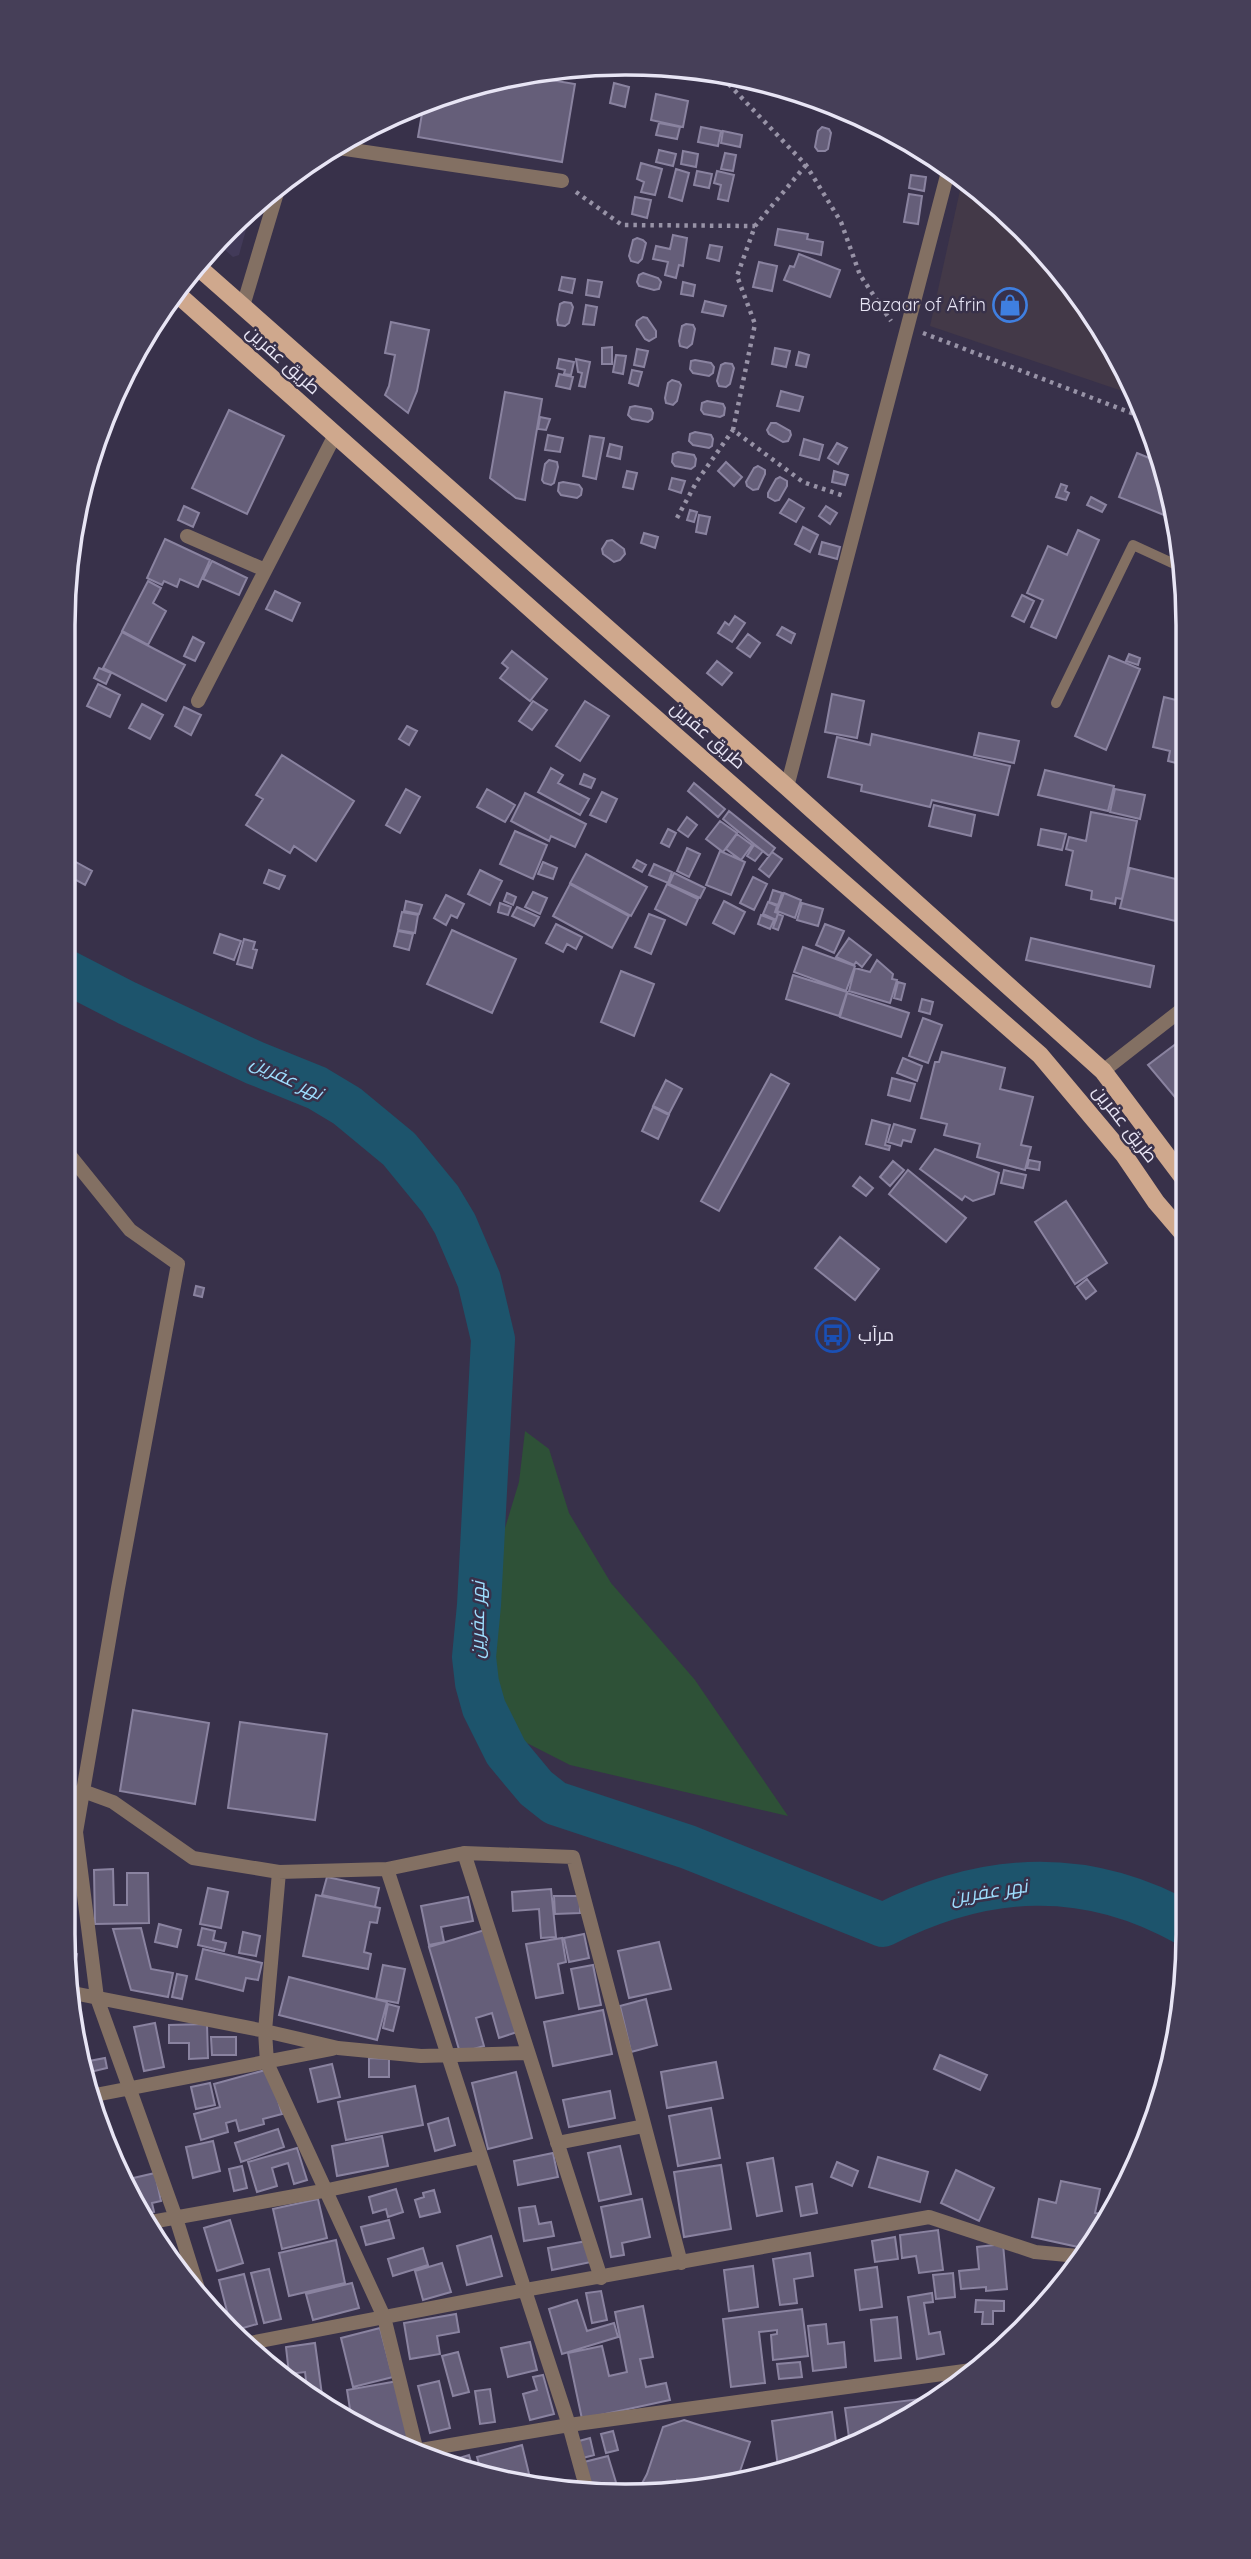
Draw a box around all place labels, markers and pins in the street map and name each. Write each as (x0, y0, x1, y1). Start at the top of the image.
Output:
shop icon: Bazaar of Afrin (991, 286, 1029, 324)
place label: Bazaar of Afrin (859, 293, 986, 316)
bus stop icon: مرآب (814, 1316, 852, 1354)
place label: مرآب (858, 1323, 894, 1346)

